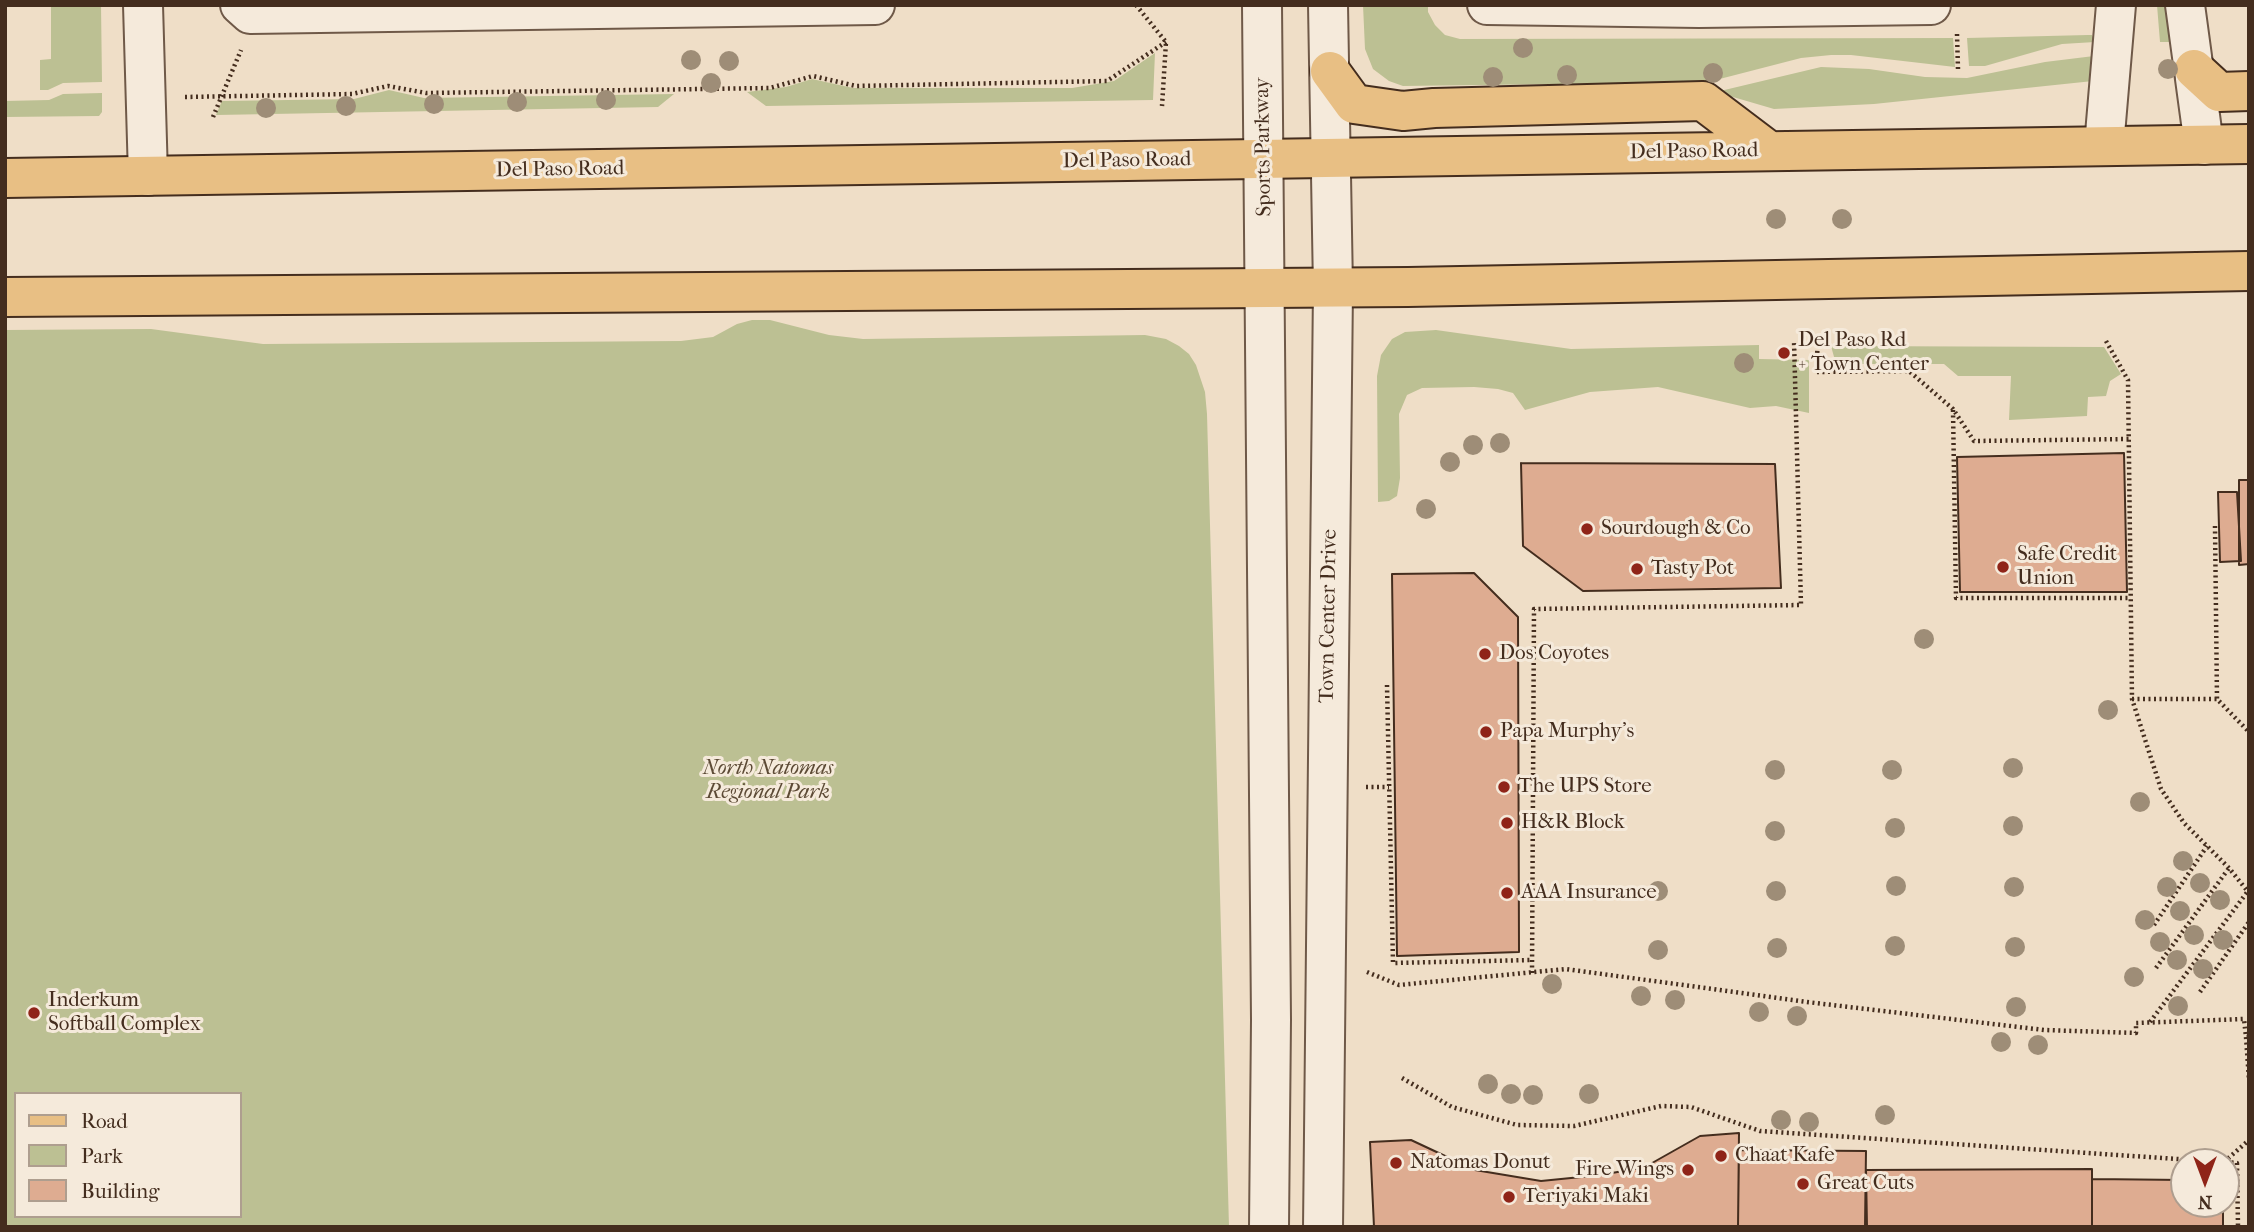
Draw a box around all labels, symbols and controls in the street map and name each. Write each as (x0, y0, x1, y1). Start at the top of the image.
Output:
street label: Sports Parkway (1250, 77, 1278, 217)
street label: Del Paso Road (1630, 138, 1758, 166)
street label: Del Paso Road (1063, 147, 1191, 175)
street label: Del Paso Road (496, 156, 624, 184)
place label: Del Paso Rd + Town Center (1798, 328, 1929, 378)
marker: Del Paso Rd + Town Center (1776, 345, 1792, 361)
place label: Sourdough & Co (1601, 516, 1751, 542)
marker: Sourdough & Co (1579, 521, 1595, 537)
street label: Town Center Drive (1315, 529, 1343, 703)
place label: Safe Credit Union (2017, 542, 2117, 592)
place label: Tasty Pot (1651, 556, 1734, 582)
marker: Safe Credit Union (1995, 559, 2011, 575)
marker: Tasty Pot (1629, 561, 1645, 577)
place label: Dos Coyotes (1499, 641, 1609, 667)
marker: Dos Coyotes (1477, 646, 1493, 662)
place label: Papa Murphy's (1500, 719, 1634, 745)
marker: Papa Murphy's (1478, 724, 1494, 740)
park label: North Natomas Regional Park (703, 756, 833, 806)
place label: The UPS Store (1518, 774, 1652, 800)
marker: The UPS Store (1496, 779, 1512, 795)
place label: H&R Block (1521, 810, 1625, 836)
marker: H&R Block (1499, 815, 1515, 831)
place label: AAA Insurance (1521, 880, 1657, 906)
marker: AAA Insurance (1499, 885, 1515, 901)
place label: Inderkum Softball Complex (48, 988, 201, 1038)
marker: Inderkum Softball Complex (26, 1005, 42, 1021)
legend (14, 1092, 242, 1218)
text: Road (81, 1109, 128, 1133)
place label: Chaat Kafe (1735, 1143, 1835, 1169)
text: Park (81, 1144, 123, 1168)
marker: Chaat Kafe (1713, 1148, 1729, 1164)
north arrow (2170, 1148, 2240, 1218)
place label: Natomas Donut (1410, 1150, 1550, 1176)
marker: Natomas Donut (1388, 1155, 1404, 1171)
place label: Fire Wings (1575, 1157, 1674, 1183)
marker: Fire Wings (1680, 1162, 1696, 1178)
place label: Great Cuts (1817, 1171, 1914, 1197)
marker: Great Cuts (1795, 1176, 1811, 1192)
text: Building (81, 1179, 159, 1203)
place label: Teriyaki Maki (1523, 1184, 1649, 1210)
marker: Teriyaki Maki (1501, 1189, 1517, 1205)
text: N (2198, 1191, 2212, 1213)

